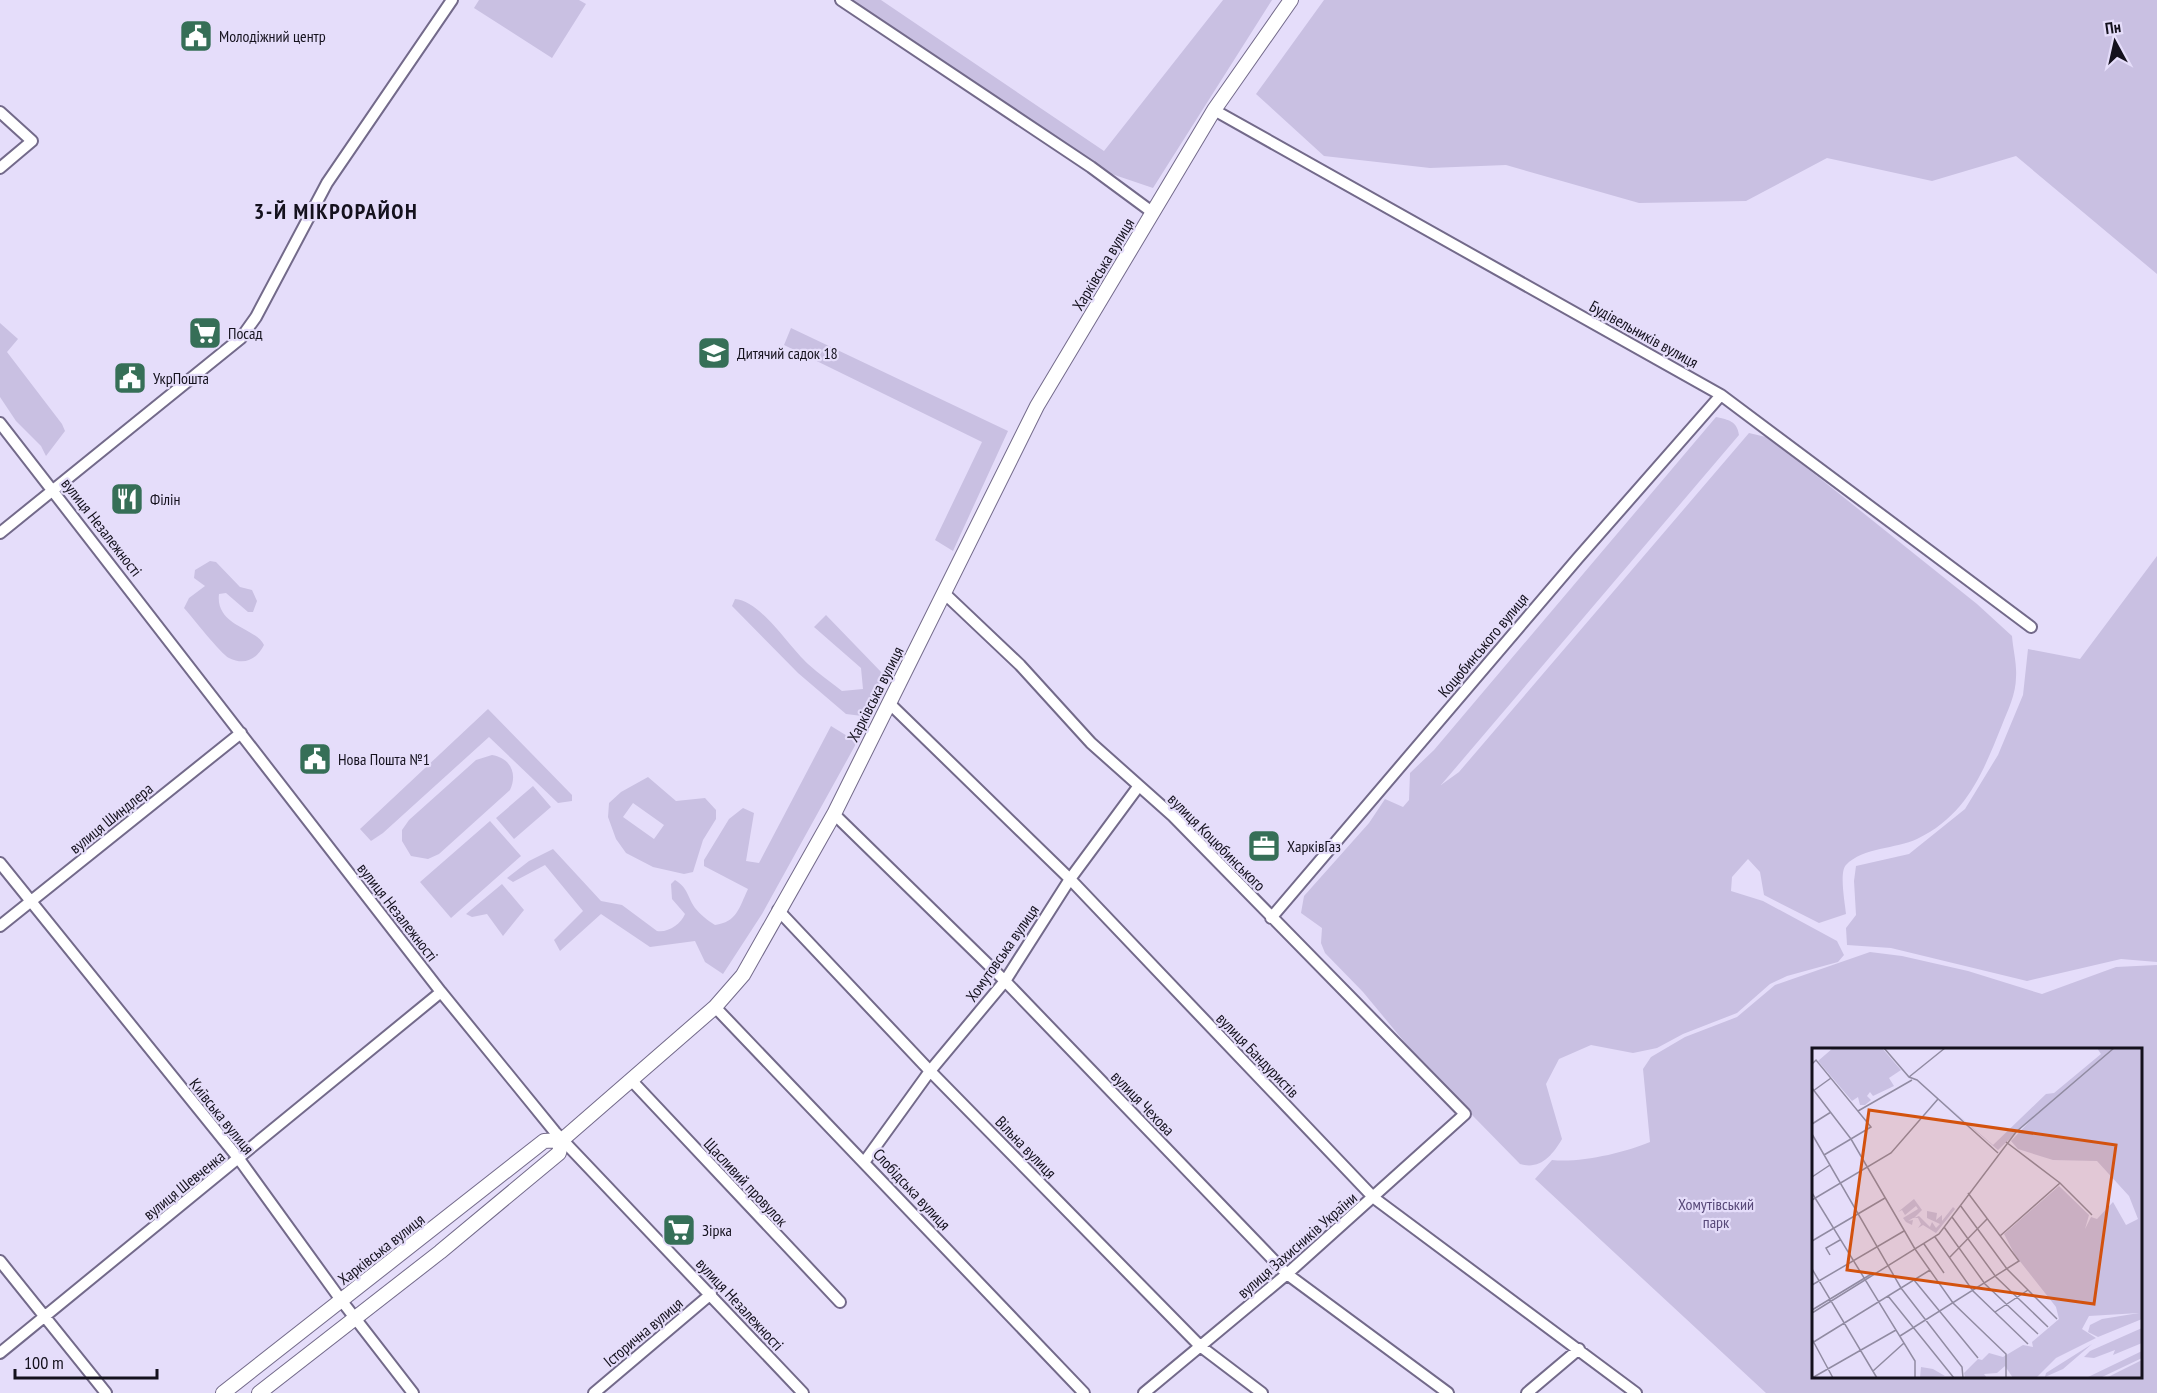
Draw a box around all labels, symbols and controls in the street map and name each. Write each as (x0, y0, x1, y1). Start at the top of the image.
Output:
north arrow (2085, 12, 2145, 72)
text: Пн (2104, 16, 2122, 38)
public building icon: Молодіжний центр (178, 18, 214, 54)
place label: Молодіжний центр (219, 26, 326, 46)
district label: 3-Й МІКРОРАЙОН (254, 197, 418, 225)
street label: Харківська вулиця (1068, 214, 1138, 314)
street label: Будівельників вулиця (1586, 296, 1702, 372)
supermarket icon: Посад (187, 315, 223, 351)
place label: Посад (228, 323, 262, 343)
school or university icon: Дитячий садок 18 (696, 335, 732, 371)
place label: Дитячий садок 18 (737, 343, 838, 363)
public building icon: УкрПошта (112, 360, 148, 396)
place label: УкрПошта (153, 368, 209, 388)
street label: вулиця Незалежності (57, 474, 147, 580)
restaurant icon: Філін (109, 481, 145, 517)
place label: Філін (150, 489, 181, 509)
street label: Коцюбинського вулиця (1434, 589, 1532, 701)
street label: Харківська вулиця (842, 643, 908, 745)
public building icon: Нова Пошта №1 (297, 741, 333, 777)
place label: Нова Пошта №1 (338, 749, 430, 769)
street label: вулиця Шиндлера (65, 778, 157, 858)
street label: вулиця Коцюбинського (1164, 789, 1270, 895)
office icon: ХарківГаз (1246, 828, 1282, 864)
place label: ХарківГаз (1287, 836, 1341, 856)
street label: вулиця Незалежності (353, 859, 443, 965)
street label: Хомутовська вулиця (961, 901, 1043, 1005)
street label: вулиця Бандуристів (1212, 1008, 1304, 1102)
inset map (1812, 1048, 2142, 1378)
street label: вулиця Чехова (1107, 1066, 1179, 1140)
street label: Київська вулиця (185, 1074, 259, 1158)
street label: Вільна вулиця (991, 1112, 1061, 1182)
street label: Щасливий провулок (700, 1134, 793, 1231)
street label: Слобідська вулиця (869, 1144, 955, 1234)
street label: вулиця Шевченка (139, 1146, 229, 1224)
street label: вулиця Захисників України (1233, 1188, 1361, 1302)
park label: Хомутівський парк (1678, 1194, 1754, 1232)
street label: Харківська вулиця (334, 1209, 428, 1289)
supermarket icon: Зірка (661, 1212, 697, 1248)
place label: Зірка (702, 1220, 732, 1240)
street label: вулиця Незалежності (692, 1254, 788, 1354)
street label: Історична вулиця (599, 1293, 687, 1371)
scale bar (15, 1342, 158, 1380)
text: 100 m (24, 1351, 64, 1374)

